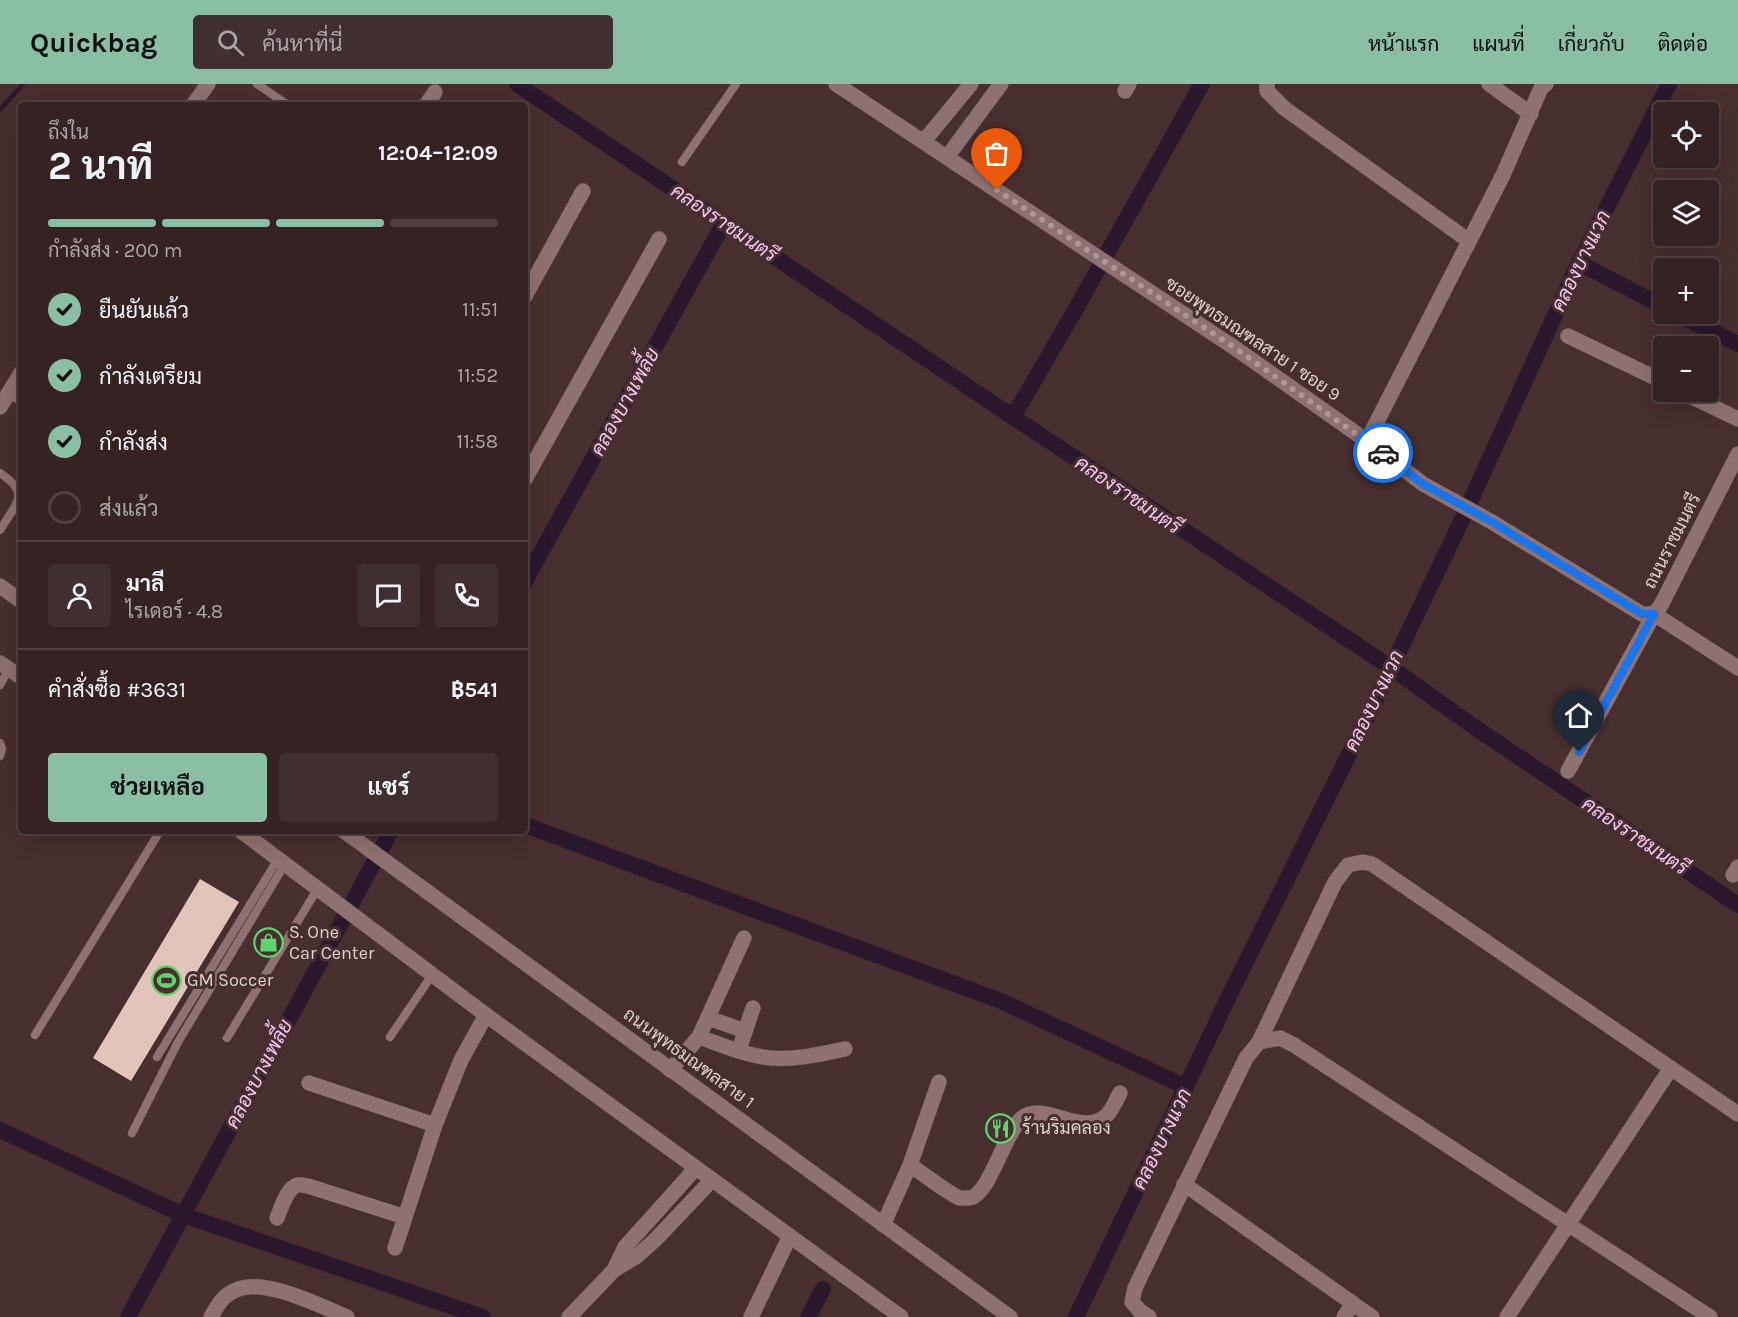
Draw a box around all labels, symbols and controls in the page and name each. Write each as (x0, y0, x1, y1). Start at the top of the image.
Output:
search box (193, 15, 613, 69)
text: Quickbag (30, 26, 157, 59)
icon: search (214, 26, 247, 59)
text: ค้นหาที่นี่ (262, 31, 343, 57)
text: หน้าแรก (1368, 32, 1439, 56)
text: แผนที่ (1472, 32, 1525, 56)
text: เกี่ยวกับ (1558, 32, 1625, 56)
text: ติดต่อ (1658, 32, 1708, 56)
map controls (1653, 102, 1719, 402)
button: locate (1653, 102, 1719, 168)
text: ถึงใน (48, 121, 89, 144)
pin (971, 128, 1022, 190)
icon: bag (980, 137, 1013, 170)
text: 12:04–12:09 (378, 140, 498, 166)
text: 2 นาที (48, 143, 153, 189)
water label: คลองราชมนตรี (667, 177, 784, 268)
button: layers (1653, 180, 1719, 246)
water label: คลองบางแวก (1547, 207, 1615, 315)
text: กำลังส่ง · 200 m (48, 239, 182, 262)
button: + (1653, 258, 1719, 324)
street label: ซอยพุทธมณฑลสาย 1 ซอย 9 (1161, 272, 1345, 407)
icon: check (48, 293, 81, 326)
text: ยืนยันแล้ว (99, 298, 189, 324)
text: 11:51 (462, 298, 498, 321)
button: − (1653, 336, 1719, 402)
water label: คลองบางเพลี้ย (580, 340, 664, 460)
icon: check (48, 359, 81, 392)
text: กำลังเตรียม (99, 364, 202, 390)
text: 11:52 (457, 364, 498, 387)
courier (1353, 423, 1413, 483)
icon: check (48, 425, 81, 458)
text: กำลังส่ง (99, 430, 168, 456)
text: 11:58 (457, 430, 498, 453)
icon: car (1367, 437, 1400, 470)
water label: คลองราชมนตรี (1071, 449, 1188, 540)
street label: ถนนราชมนตรี (1637, 489, 1706, 592)
text: ส่งแล้ว (99, 496, 159, 522)
button: person (48, 564, 111, 627)
button: chat (357, 564, 420, 627)
button: phone (435, 564, 498, 627)
text: มาลี (126, 571, 164, 597)
text: ไรเดอร์ · 4.8 (126, 600, 223, 623)
water label: คลองบางแวก (1340, 647, 1408, 755)
text: คำสั่งซื้อ #3631 (48, 677, 186, 703)
text: ฿541 (451, 677, 498, 703)
pin (1553, 690, 1604, 752)
icon: home (1562, 699, 1595, 732)
button: ช่วยเหลือ (48, 753, 267, 822)
button: แชร์ (279, 753, 498, 822)
water label: คลองราชมนตรี (1578, 790, 1695, 881)
place label: S. One Car Center (289, 921, 375, 964)
shop icon: S. One Car Center (252, 926, 284, 958)
sports icon: GM Soccer (150, 964, 182, 996)
place label: GM Soccer (187, 969, 274, 991)
street label: ถนนพุทธมณฑลสาย 1 (619, 1003, 759, 1114)
water label: คลองบางเพลี้ย (215, 1012, 298, 1132)
water label: คลองบางแวก (1128, 1085, 1196, 1193)
restaurant icon: ร้านริมคลอง (985, 1112, 1017, 1144)
place label: ร้านริมคลอง (1022, 1116, 1111, 1139)

